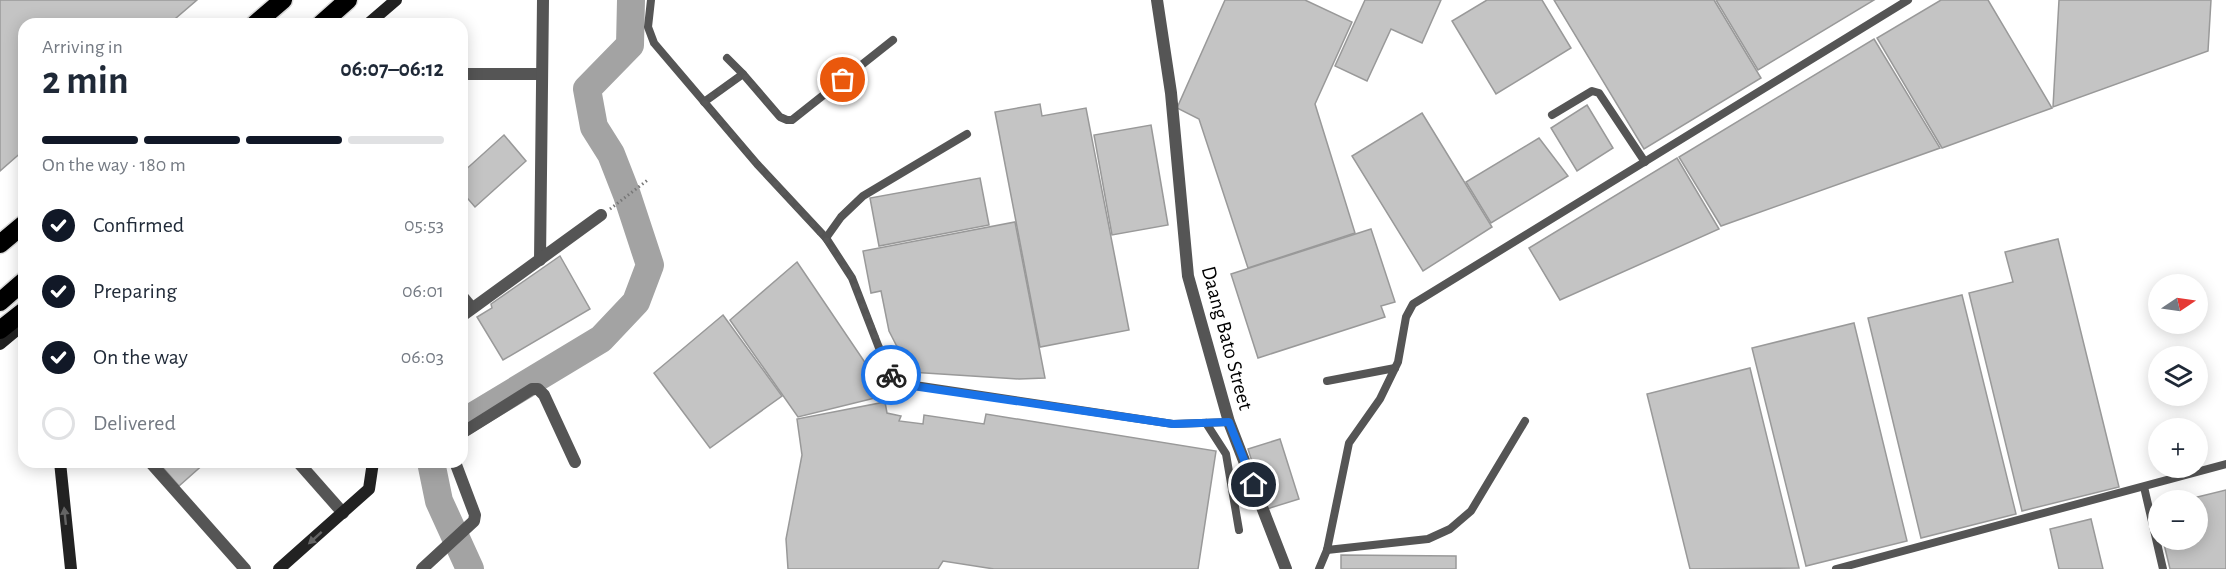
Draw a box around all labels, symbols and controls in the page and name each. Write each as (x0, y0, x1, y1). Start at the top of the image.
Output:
text: Arriving in (42, 37, 123, 57)
pin (817, 54, 868, 105)
text: 06:07–06:12 (340, 58, 444, 80)
text: 2 min (42, 62, 129, 101)
icon: bag (826, 63, 859, 96)
text: On the way · 180 m (42, 155, 186, 175)
icon: check (42, 209, 75, 242)
text: Confirmed (93, 214, 184, 236)
text: 05:53 (404, 215, 444, 235)
street label: Daang Bato Street (1198, 264, 1256, 412)
north arrow (2148, 274, 2208, 334)
map controls (2148, 274, 2208, 550)
icon: check (42, 275, 75, 308)
text: Preparing (93, 280, 177, 302)
text: 06:01 (402, 281, 444, 301)
icon: check (42, 341, 75, 374)
courier (861, 345, 921, 405)
text: On the way (93, 346, 188, 368)
button: layers (2148, 346, 2208, 406)
text: 06:03 (401, 347, 444, 367)
icon: bike (875, 359, 908, 392)
text: Delivered (93, 412, 176, 434)
button: + (2148, 418, 2208, 478)
pin (1228, 459, 1279, 510)
icon: home (1237, 468, 1270, 501)
button: − (2148, 490, 2208, 550)
one-way arrow (60, 506, 70, 525)
one-way arrow (307, 531, 322, 545)

